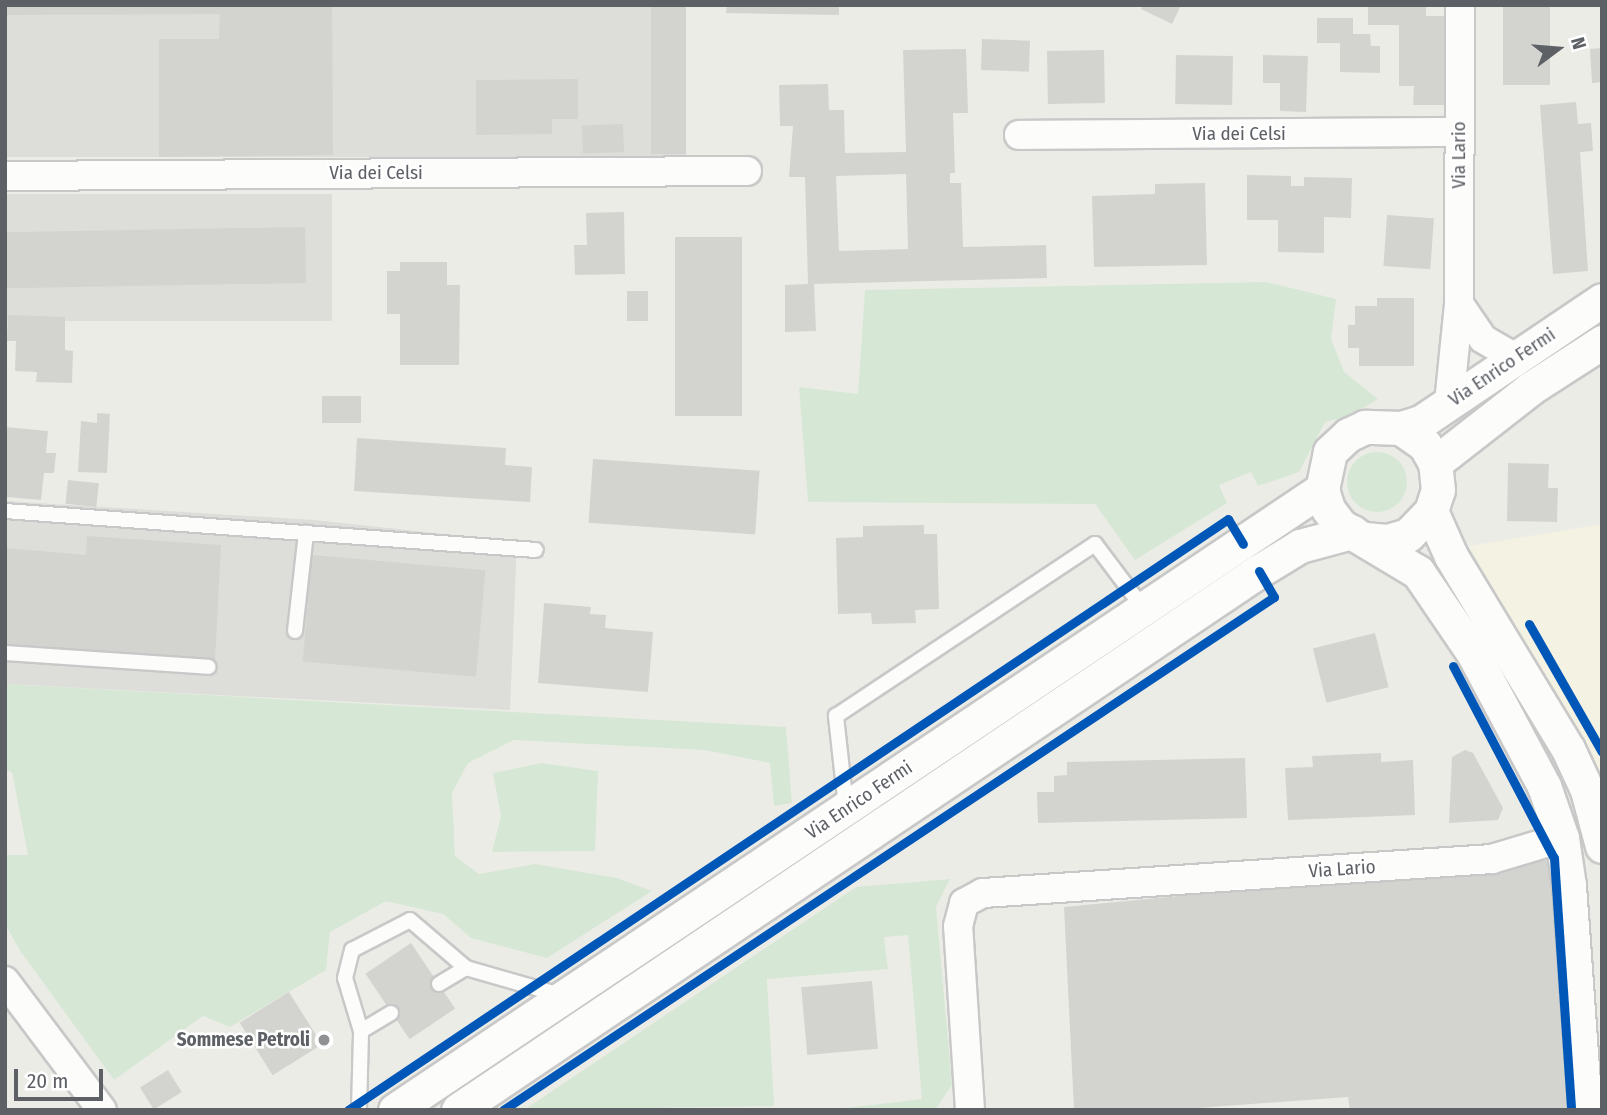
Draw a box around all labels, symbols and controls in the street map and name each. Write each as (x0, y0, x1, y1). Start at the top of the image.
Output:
north arrow (1523, 14, 1593, 84)
text: N (1566, 34, 1591, 52)
street label: Via Lario (1448, 121, 1470, 189)
street label: Via dei Celsi (1192, 123, 1286, 145)
street label: Via dei Celsi (329, 162, 423, 184)
street label: Via Enrico Fermi (1444, 323, 1560, 411)
street label: Via Enrico Fermi (801, 756, 917, 844)
street label: Via Lario (1308, 855, 1376, 883)
place label: Sommese Petroli (177, 1029, 310, 1051)
marker: Sommese Petroli (316, 1032, 332, 1048)
scale bar (18, 1056, 107, 1100)
text: 20 m (27, 1068, 68, 1094)

